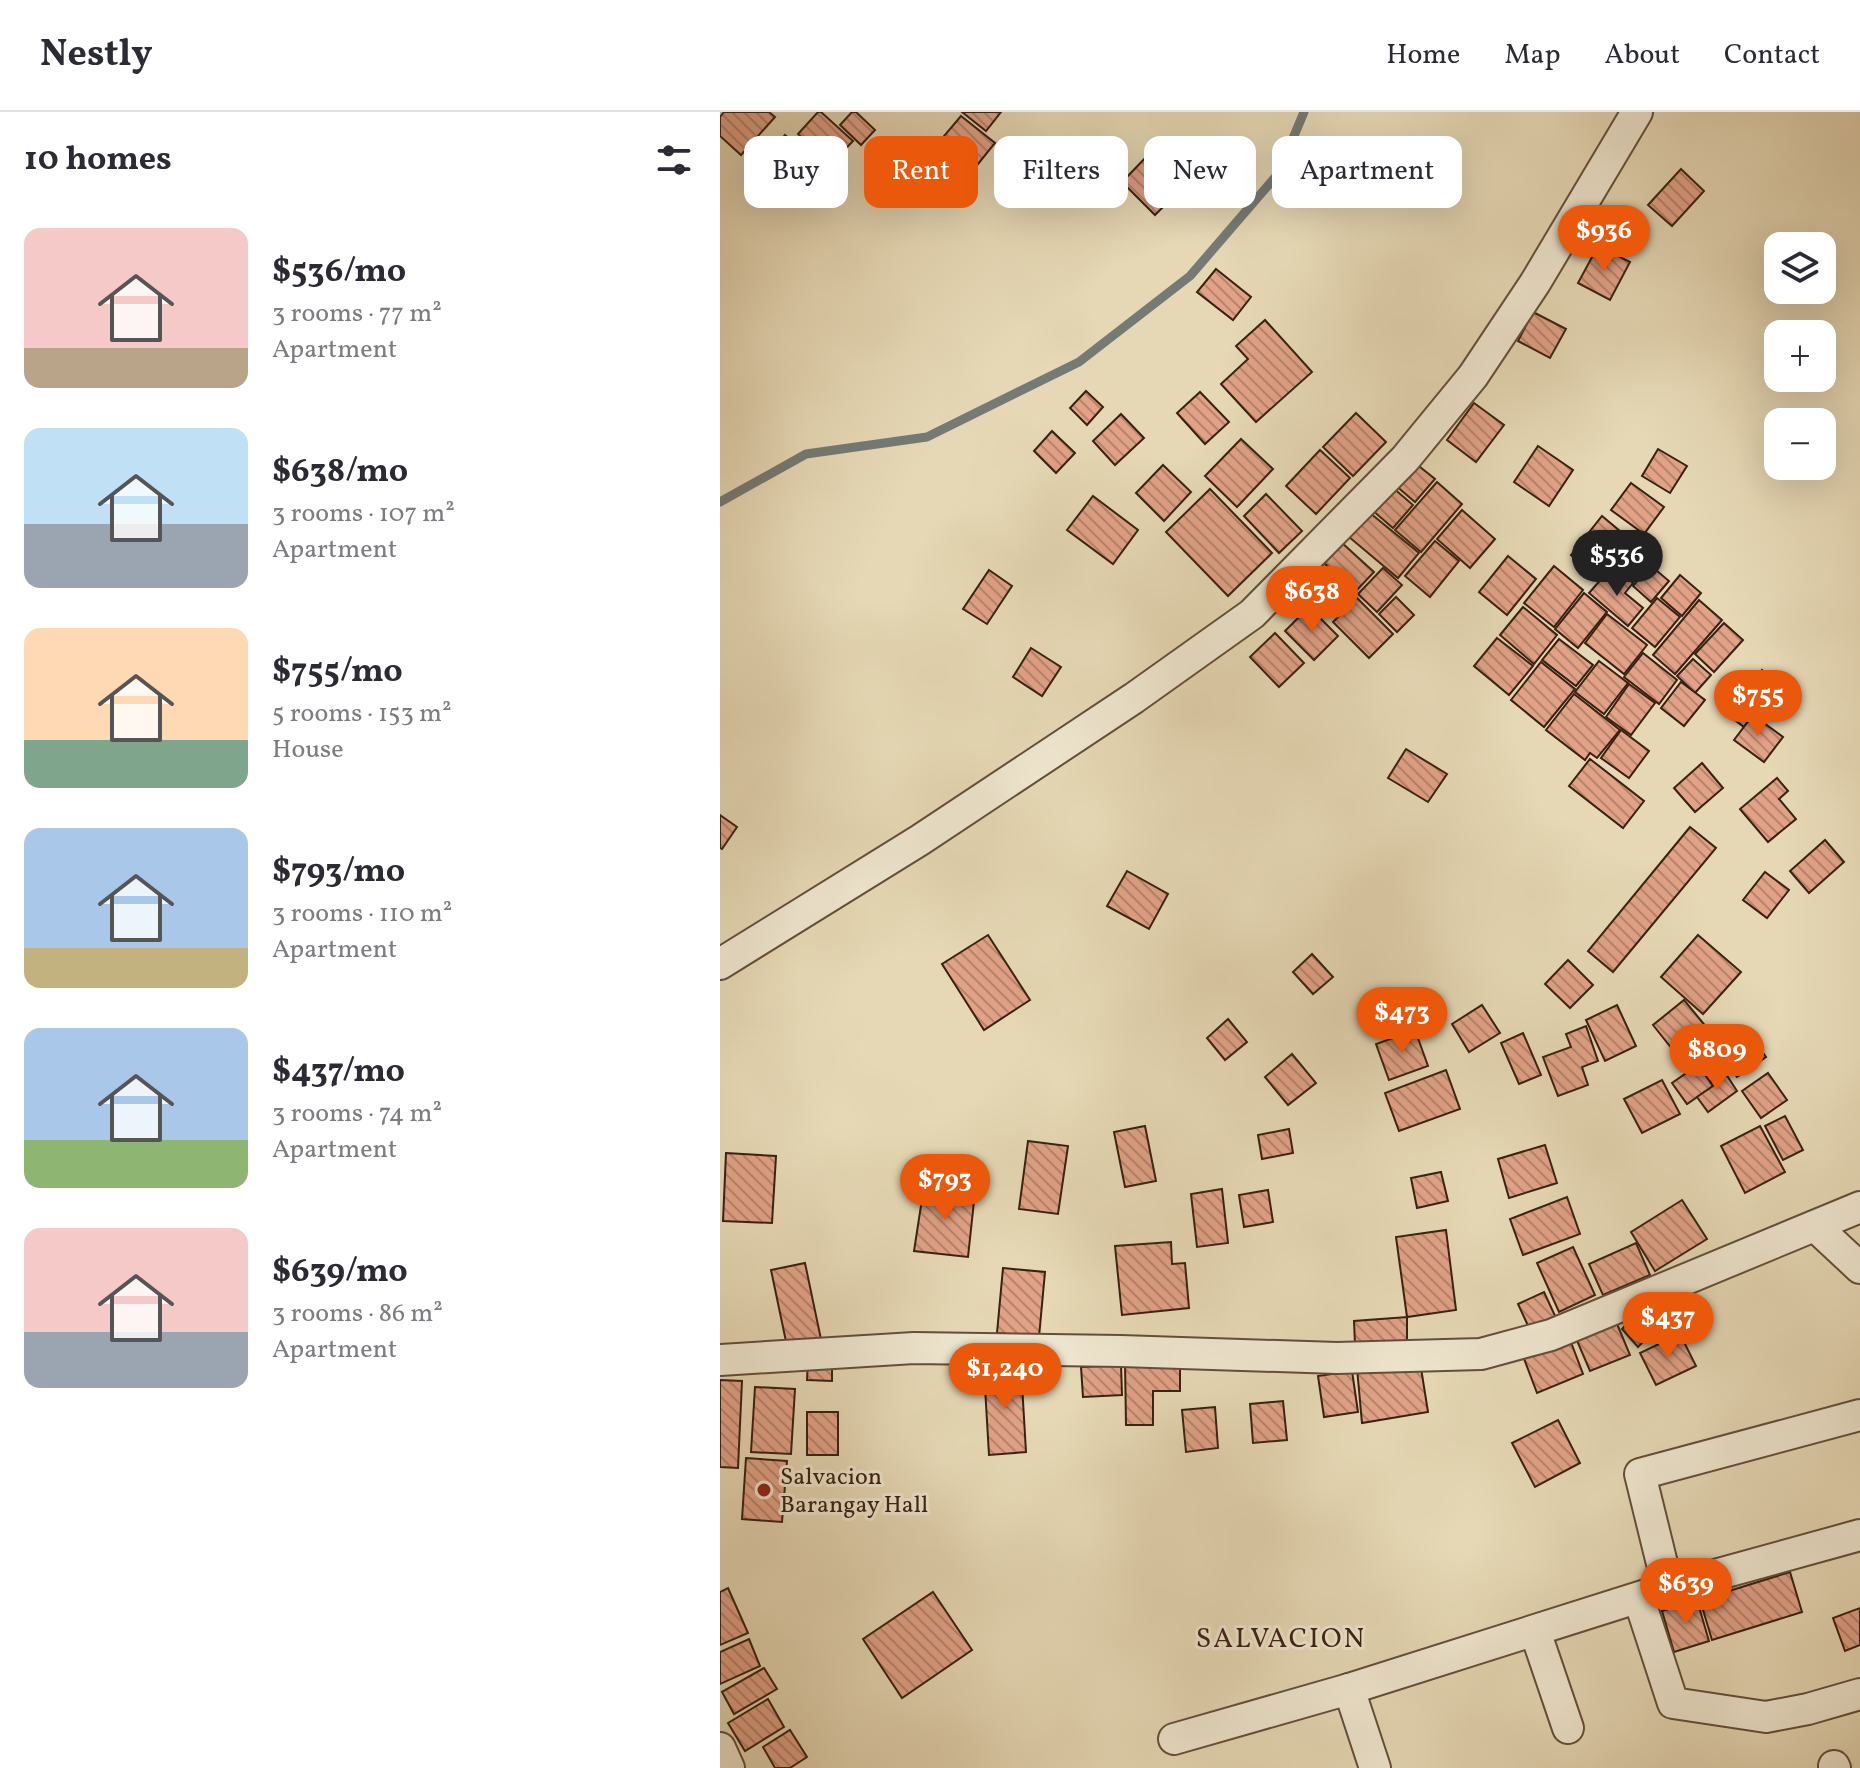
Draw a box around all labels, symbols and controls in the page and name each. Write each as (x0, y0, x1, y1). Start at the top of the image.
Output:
text: Nestly (40, 29, 153, 82)
text: Home (1386, 36, 1460, 75)
text: Map (1504, 36, 1560, 75)
text: About (1604, 36, 1680, 75)
text: Contact (1724, 36, 1820, 75)
chip: Buy (744, 136, 848, 208)
chip: Rent (864, 136, 978, 208)
chip: Filters (994, 136, 1128, 208)
chip: New (1144, 136, 1256, 208)
chip: Apartment (1272, 136, 1462, 208)
text: 10 homes (24, 137, 172, 184)
icon: filters (652, 138, 696, 182)
pin: $936 (1557, 205, 1651, 273)
text: $936 (1576, 213, 1632, 249)
map controls (1764, 232, 1836, 480)
button: layers (1764, 232, 1836, 304)
text: $536/mo (272, 249, 406, 296)
icon: home (88, 260, 184, 356)
text: 3 rooms · 77 m² (272, 296, 442, 332)
button: + (1764, 320, 1836, 392)
text: Apartment (272, 332, 397, 368)
button: − (1764, 408, 1836, 480)
text: $638/mo (272, 449, 408, 496)
icon: home (88, 460, 184, 556)
text: 3 rooms · 107 m² (272, 496, 455, 532)
pin: $536 (1570, 530, 1664, 598)
text: Apartment (272, 532, 397, 568)
text: $536 (1590, 538, 1644, 574)
pin: $638 (1265, 566, 1359, 634)
text: $638 (1284, 574, 1340, 610)
text: $755/mo (272, 649, 403, 696)
icon: home (88, 660, 184, 756)
pin: $755 (1711, 670, 1805, 738)
text: $755 (1732, 678, 1784, 714)
text: 5 rooms · 153 m² (272, 696, 452, 732)
text: House (272, 732, 344, 768)
text: $793/mo (272, 849, 405, 896)
icon: home (88, 860, 184, 956)
text: 3 rooms · 110 m² (272, 896, 452, 932)
text: Apartment (272, 932, 397, 968)
pin: $473 (1355, 987, 1449, 1055)
text: $473 (1374, 995, 1430, 1031)
pin: $809 (1670, 1024, 1764, 1092)
text: $809 (1687, 1032, 1747, 1068)
text: $437/mo (272, 1049, 405, 1096)
icon: home (88, 1060, 184, 1156)
text: 3 rooms · 74 m² (272, 1096, 442, 1132)
text: Apartment (272, 1132, 397, 1168)
pin: $793 (898, 1154, 992, 1222)
text: $793 (918, 1162, 972, 1198)
text: $639/mo (272, 1249, 408, 1296)
icon: home (88, 1260, 184, 1356)
pin: $437 (1621, 1292, 1715, 1360)
text: 3 rooms · 86 m² (272, 1296, 443, 1332)
text: $437 (1640, 1300, 1696, 1336)
text: Apartment (272, 1332, 397, 1368)
pin: $1,240 (940, 1343, 1070, 1411)
text: $1,240 (967, 1351, 1043, 1387)
place label: Salvacion Barangay Hall (780, 1461, 928, 1523)
marker: Salvacion Barangay Hall (755, 1481, 773, 1499)
pin: $639 (1639, 1558, 1733, 1626)
text: $639 (1658, 1566, 1714, 1602)
district label: SALVACION (1196, 1620, 1366, 1659)

